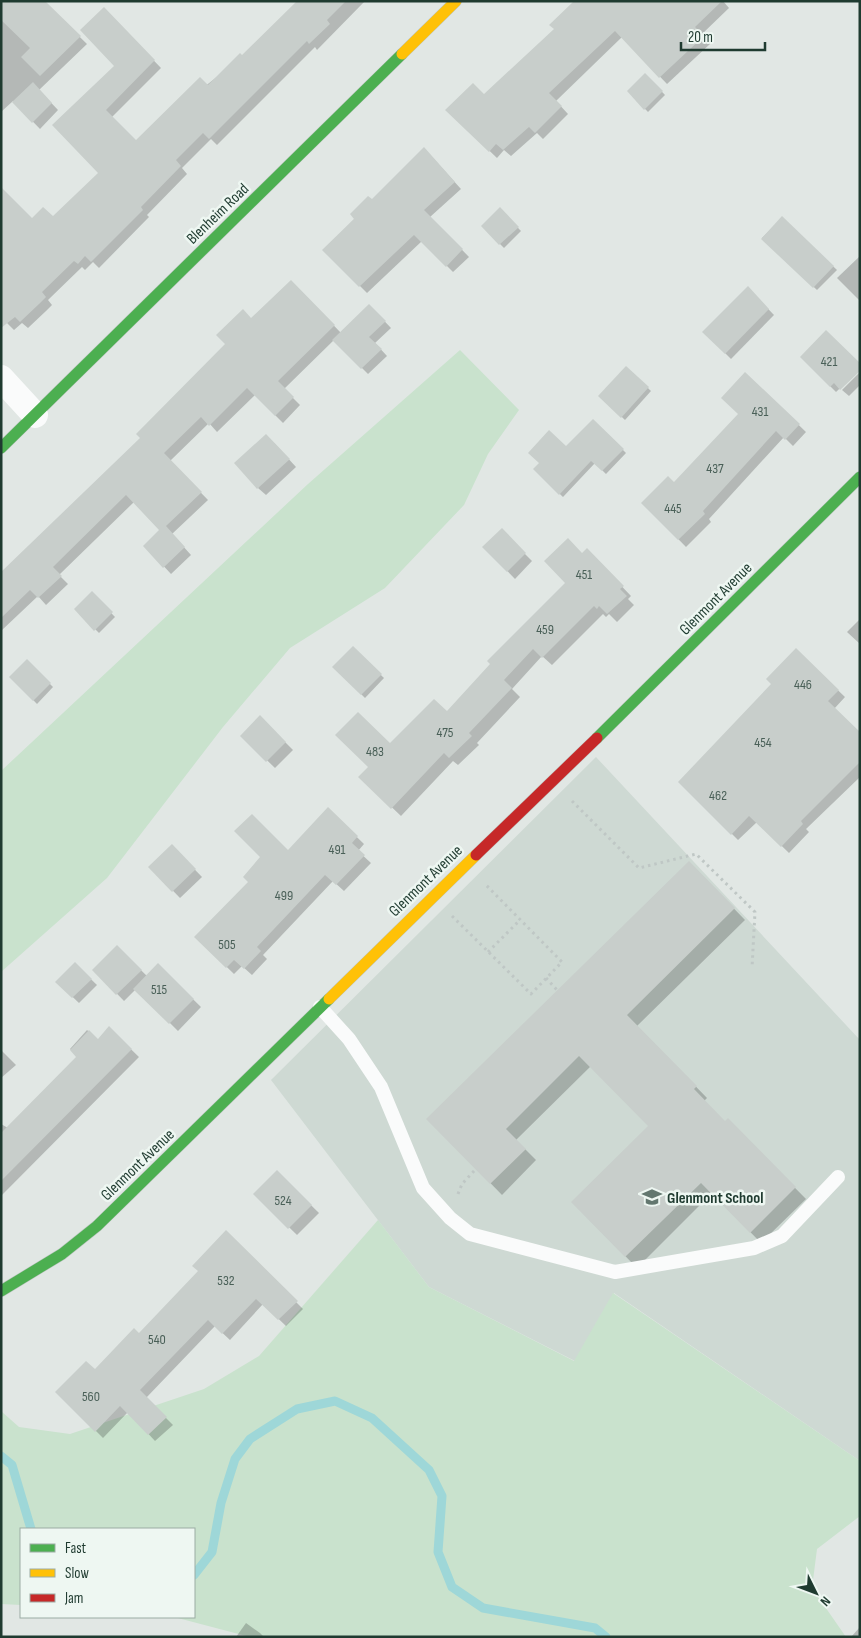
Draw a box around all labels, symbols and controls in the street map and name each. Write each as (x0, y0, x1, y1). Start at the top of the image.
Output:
scale bar (681, 20, 765, 52)
text: 20 m (688, 28, 713, 47)
street label: Blenheim Road (183, 180, 253, 248)
house number: 421 (821, 353, 837, 370)
house number: 431 (752, 403, 768, 420)
house number: 437 (706, 460, 724, 477)
house number: 445 (664, 500, 682, 517)
street label: Glenmont Avenue (676, 559, 756, 639)
house number: 451 (576, 566, 592, 583)
house number: 459 (536, 621, 554, 638)
house number: 446 (794, 676, 812, 693)
house number: 475 (437, 724, 454, 741)
house number: 454 (754, 734, 772, 751)
house number: 483 (366, 743, 384, 760)
house number: 462 (709, 787, 727, 804)
house number: 491 (329, 841, 346, 858)
street label: Glenmont Avenue (385, 841, 467, 921)
house number: 499 (275, 887, 293, 904)
house number: 505 (218, 936, 236, 953)
house number: 515 (151, 981, 167, 998)
street label: Glenmont Avenue (97, 1125, 179, 1205)
school or university icon: Glenmont School (641, 1186, 663, 1208)
place label: Glenmont School (667, 1189, 763, 1208)
house number: 524 (274, 1192, 292, 1209)
house number: 532 (217, 1272, 235, 1289)
house number: 540 (148, 1331, 166, 1348)
house number: 560 (82, 1388, 100, 1405)
legend (20, 1528, 195, 1618)
text: Fast (65, 1539, 87, 1558)
text: Slow (65, 1564, 89, 1583)
north arrow (791, 1568, 841, 1618)
text: Jam (64, 1589, 83, 1608)
text: N (816, 1593, 834, 1610)

